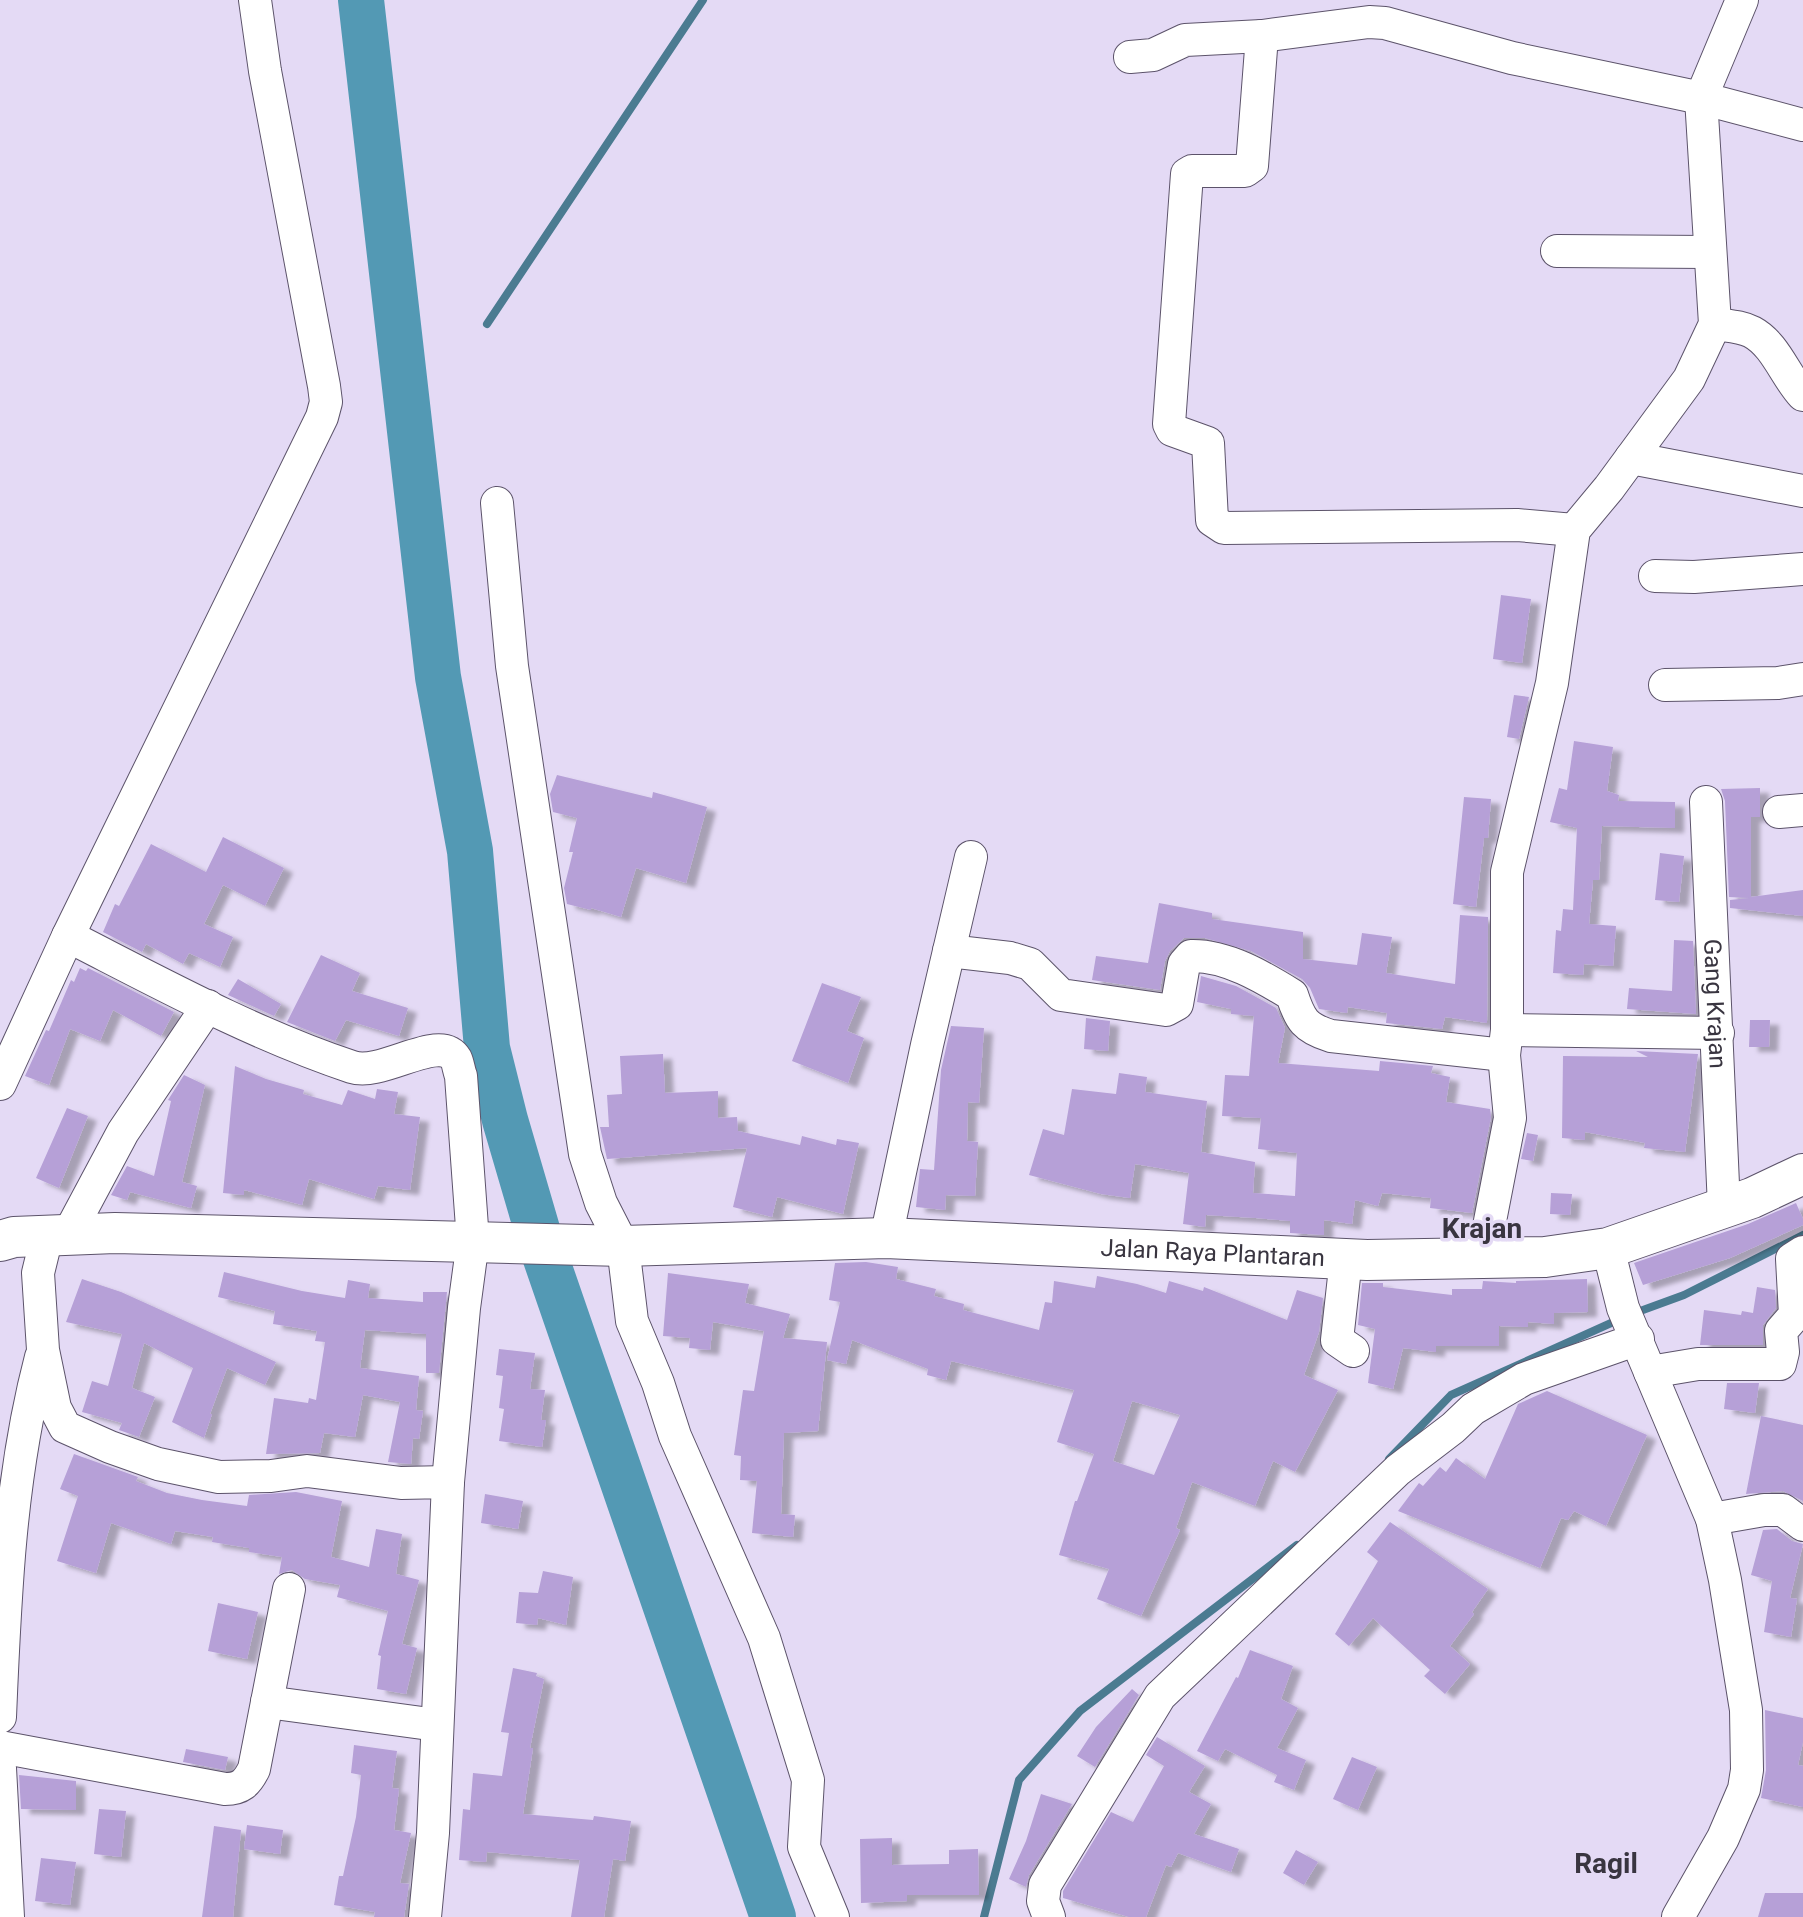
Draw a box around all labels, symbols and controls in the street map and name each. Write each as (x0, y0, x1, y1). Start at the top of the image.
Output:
street label: Gang Krajan (1698, 938, 1732, 1069)
district label: Krajan (1442, 1212, 1522, 1245)
street label: Jalan Raya Plantaran (1100, 1234, 1326, 1272)
district label: Ragil (1574, 1847, 1638, 1880)

